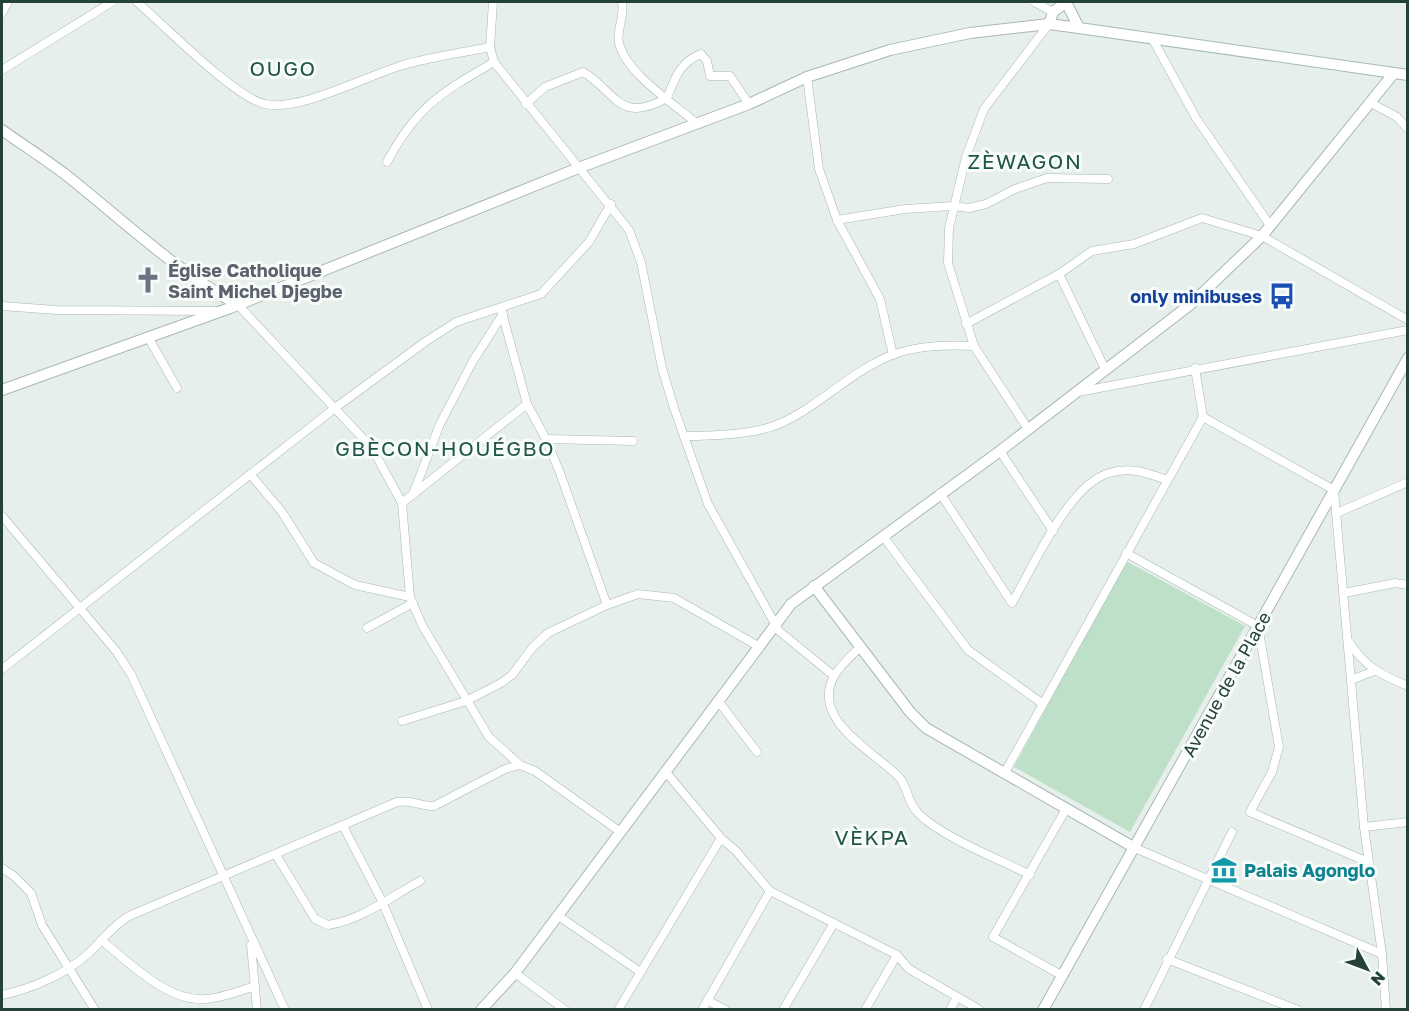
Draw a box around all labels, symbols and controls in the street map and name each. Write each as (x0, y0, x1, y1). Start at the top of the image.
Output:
district label: OUGO (249, 55, 317, 81)
district label: ZÈWAGON (968, 148, 1082, 174)
place label: Église Catholique Saint Michel Djegbe (168, 259, 343, 302)
church icon: Église Catholique Saint Michel Djegbe (133, 265, 163, 295)
bus stop icon: only minibuses (1267, 281, 1297, 311)
place label: only minibuses (1130, 285, 1262, 307)
district label: GBÈCON-HOUÉGBO (335, 435, 555, 461)
street label: Avenue de la Place (1177, 608, 1275, 760)
district label: VÈKPA (834, 824, 910, 850)
museum icon: Palais Agonglo (1209, 855, 1239, 885)
place label: Palais Agonglo (1244, 859, 1376, 881)
north arrow (1337, 939, 1397, 999)
text: N (1367, 968, 1390, 990)

